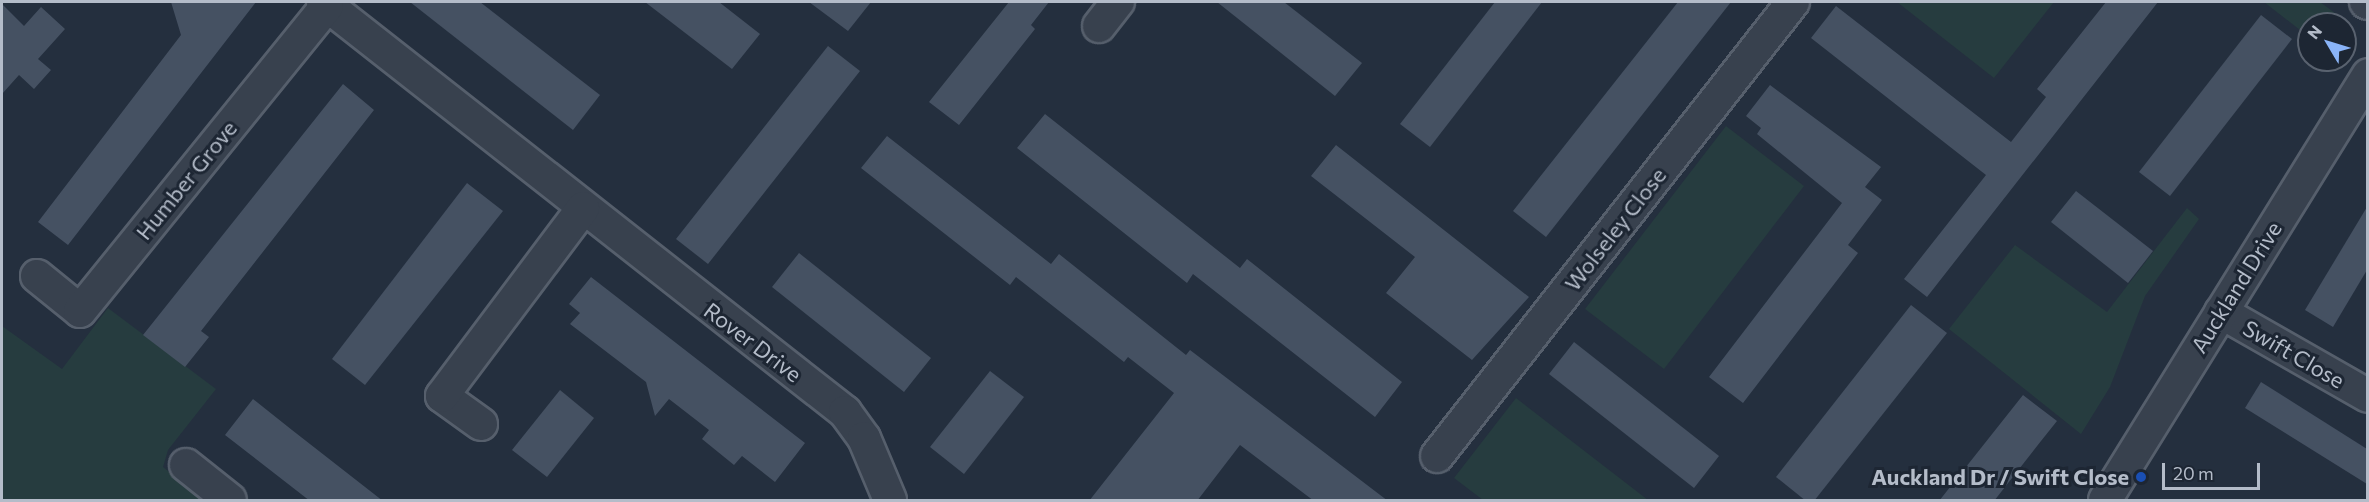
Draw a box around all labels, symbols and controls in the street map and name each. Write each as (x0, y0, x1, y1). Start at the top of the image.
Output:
north arrow (2297, 12, 2357, 72)
text: N (2303, 21, 2325, 42)
street label: Humber Grove (130, 115, 242, 245)
street label: Wolseley Close (1559, 162, 1671, 296)
street label: Auckland Drive (2185, 216, 2287, 358)
street label: Rover Drive (699, 297, 807, 387)
street label: Swift Close (2239, 314, 2349, 394)
scale bar (2165, 451, 2262, 489)
text: 20 m (2173, 462, 2214, 484)
place label: Auckland Dr / Swift Close (1871, 464, 2129, 490)
marker: Auckland Dr / Swift Close (2134, 470, 2148, 484)

